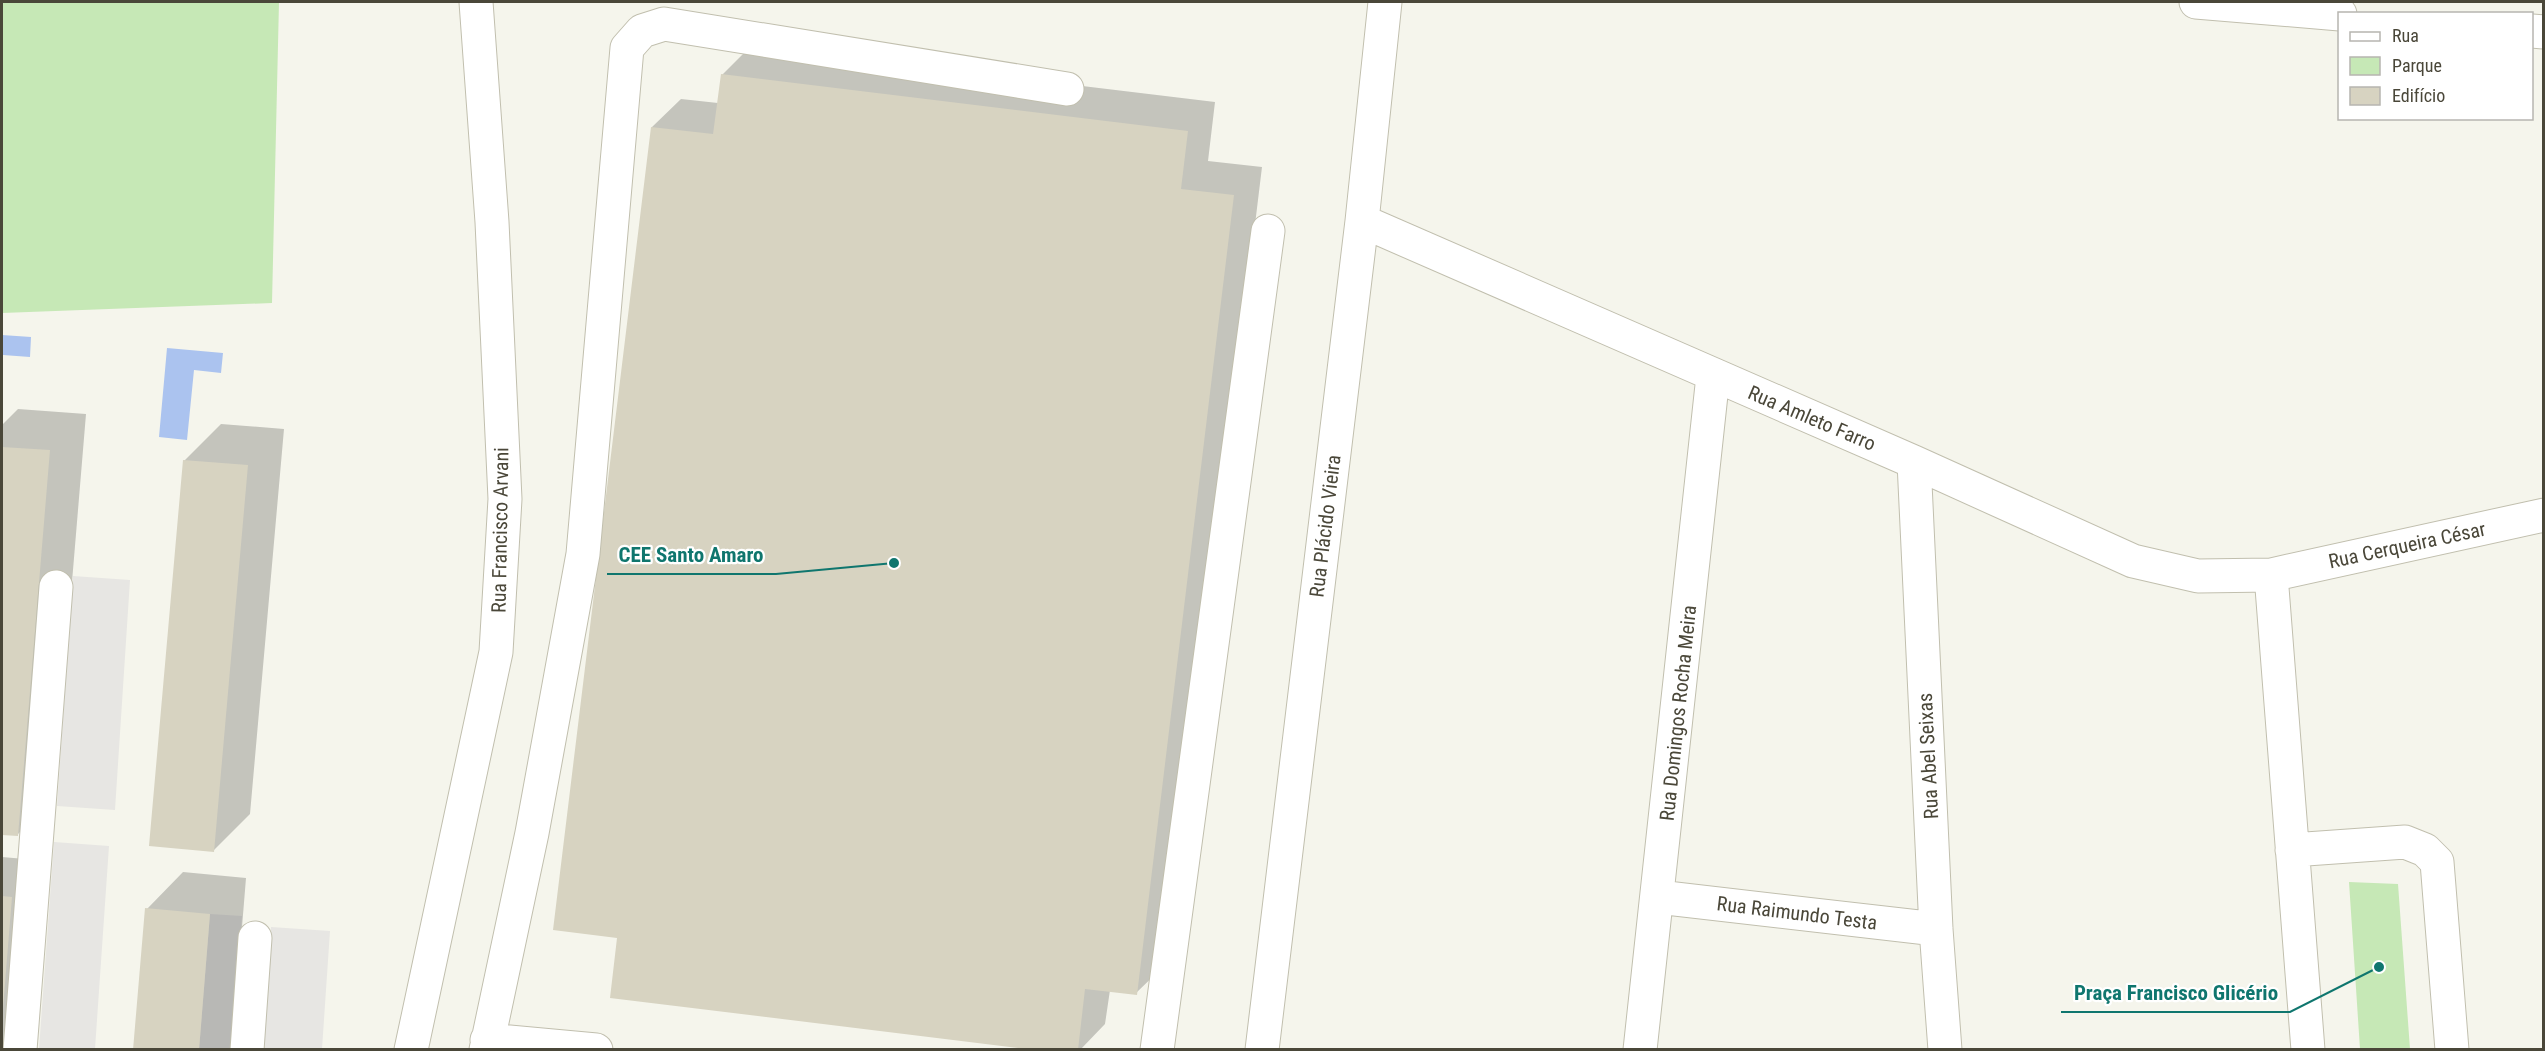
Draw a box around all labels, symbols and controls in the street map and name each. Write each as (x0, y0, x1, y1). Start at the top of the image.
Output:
legend (2338, 12, 2533, 120)
text: Rua (2392, 25, 2419, 46)
text: Parque (2392, 55, 2442, 76)
text: Edifício (2392, 85, 2445, 106)
street label: Rua Amleto Farro (1745, 380, 1879, 456)
street label: Rua Francisco Arvani (487, 447, 513, 613)
street label: Rua Plácido Vieira (1304, 454, 1346, 598)
street label: Rua Cerqueira César (2326, 517, 2488, 573)
callout: CEE Santo Amaro (607, 535, 776, 574)
text: CEE Santo Amaro (619, 543, 763, 567)
street label: Rua Domingos Rocha Meira (1655, 604, 1701, 822)
street label: Rua Abel Seixas (1913, 692, 1943, 820)
street label: Rua Raimundo Testa (1716, 891, 1878, 935)
callout: Praça Francisco Glicério (2061, 973, 2290, 1012)
text: Praça Francisco Glicério (2074, 981, 2278, 1005)

